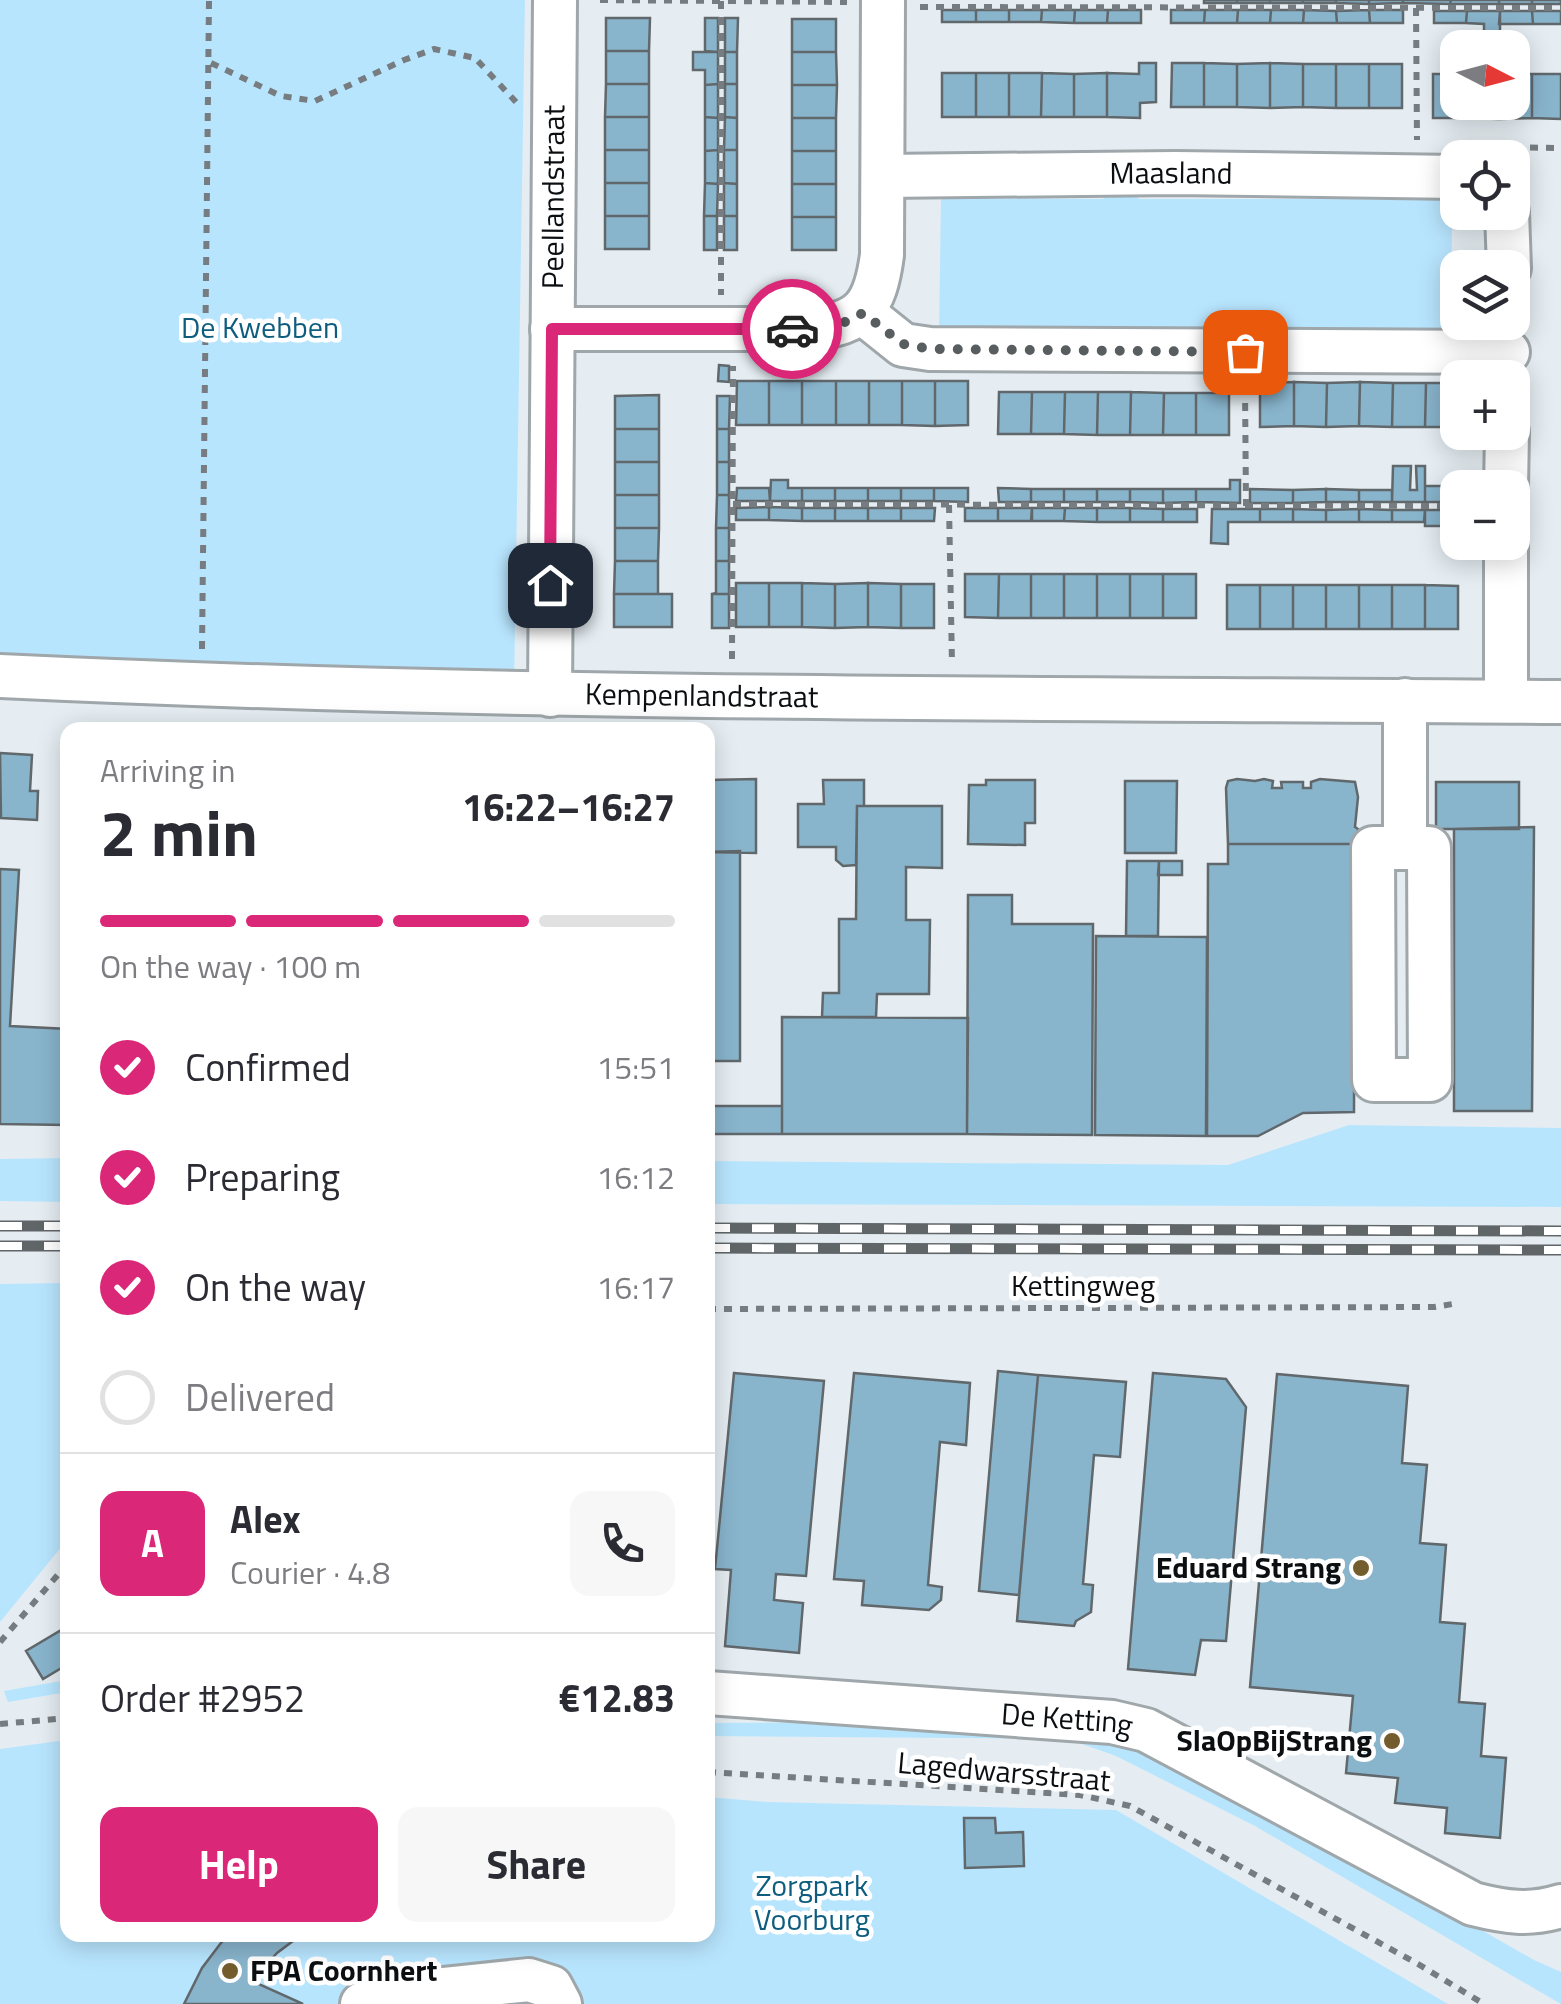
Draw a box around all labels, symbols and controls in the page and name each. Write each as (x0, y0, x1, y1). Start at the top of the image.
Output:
north arrow (1440, 30, 1530, 120)
map controls (1440, 30, 1530, 560)
street label: Peellandstraat (529, 104, 576, 289)
button: locate (1440, 140, 1530, 230)
street label: Maasland (1109, 149, 1233, 196)
button: layers (1440, 250, 1530, 340)
courier (742, 279, 842, 379)
icon: car (765, 302, 820, 357)
park label: De Kwebben (181, 304, 339, 350)
pin (1203, 310, 1288, 395)
icon: bag (1218, 325, 1273, 380)
button: + (1440, 360, 1530, 450)
button: − (1440, 470, 1530, 560)
pin (508, 543, 593, 628)
icon: home (523, 558, 578, 613)
street label: Kempenlandstraat (585, 670, 819, 719)
text: Arriving in (100, 746, 236, 794)
text: 16:22–16:27 (462, 778, 675, 836)
text: 2 min (100, 782, 258, 881)
text: On the way · 100 m (100, 942, 361, 990)
text: Confirmed (185, 1038, 351, 1096)
icon: check (100, 1040, 155, 1095)
text: 15:51 (596, 1043, 675, 1091)
text: Preparing (185, 1148, 340, 1206)
icon: check (100, 1150, 155, 1205)
text: 16:12 (596, 1153, 675, 1201)
text: On the way (185, 1258, 366, 1316)
icon: check (100, 1260, 155, 1315)
street label: Kettingweg (1011, 1262, 1155, 1308)
text: 16:17 (596, 1263, 675, 1311)
text: Delivered (185, 1368, 335, 1426)
text: Alex (230, 1490, 301, 1548)
button: phone (570, 1491, 675, 1596)
text: A (141, 1514, 164, 1572)
place label: Eduard Strang (1156, 1544, 1341, 1590)
text: Courier · 4.8 (230, 1548, 390, 1596)
marker: Eduard Strang (1350, 1557, 1372, 1579)
text: Order #2952 (100, 1669, 305, 1727)
text: €12.83 (559, 1669, 675, 1727)
street label: De Ketting (1000, 1690, 1138, 1748)
place label: SlaOpBijStrang (1177, 1717, 1372, 1763)
marker: SlaOpBijStrang (1381, 1730, 1403, 1752)
street label: Lagedwarsstraat (896, 1739, 1113, 1803)
button: Help (100, 1807, 378, 1922)
button: Share (398, 1807, 675, 1922)
park label: Zorgpark Voorburg (754, 1862, 870, 1942)
place label: FPA Coornhert (250, 1947, 437, 1993)
marker: FPA Coornhert (219, 1960, 241, 1982)

